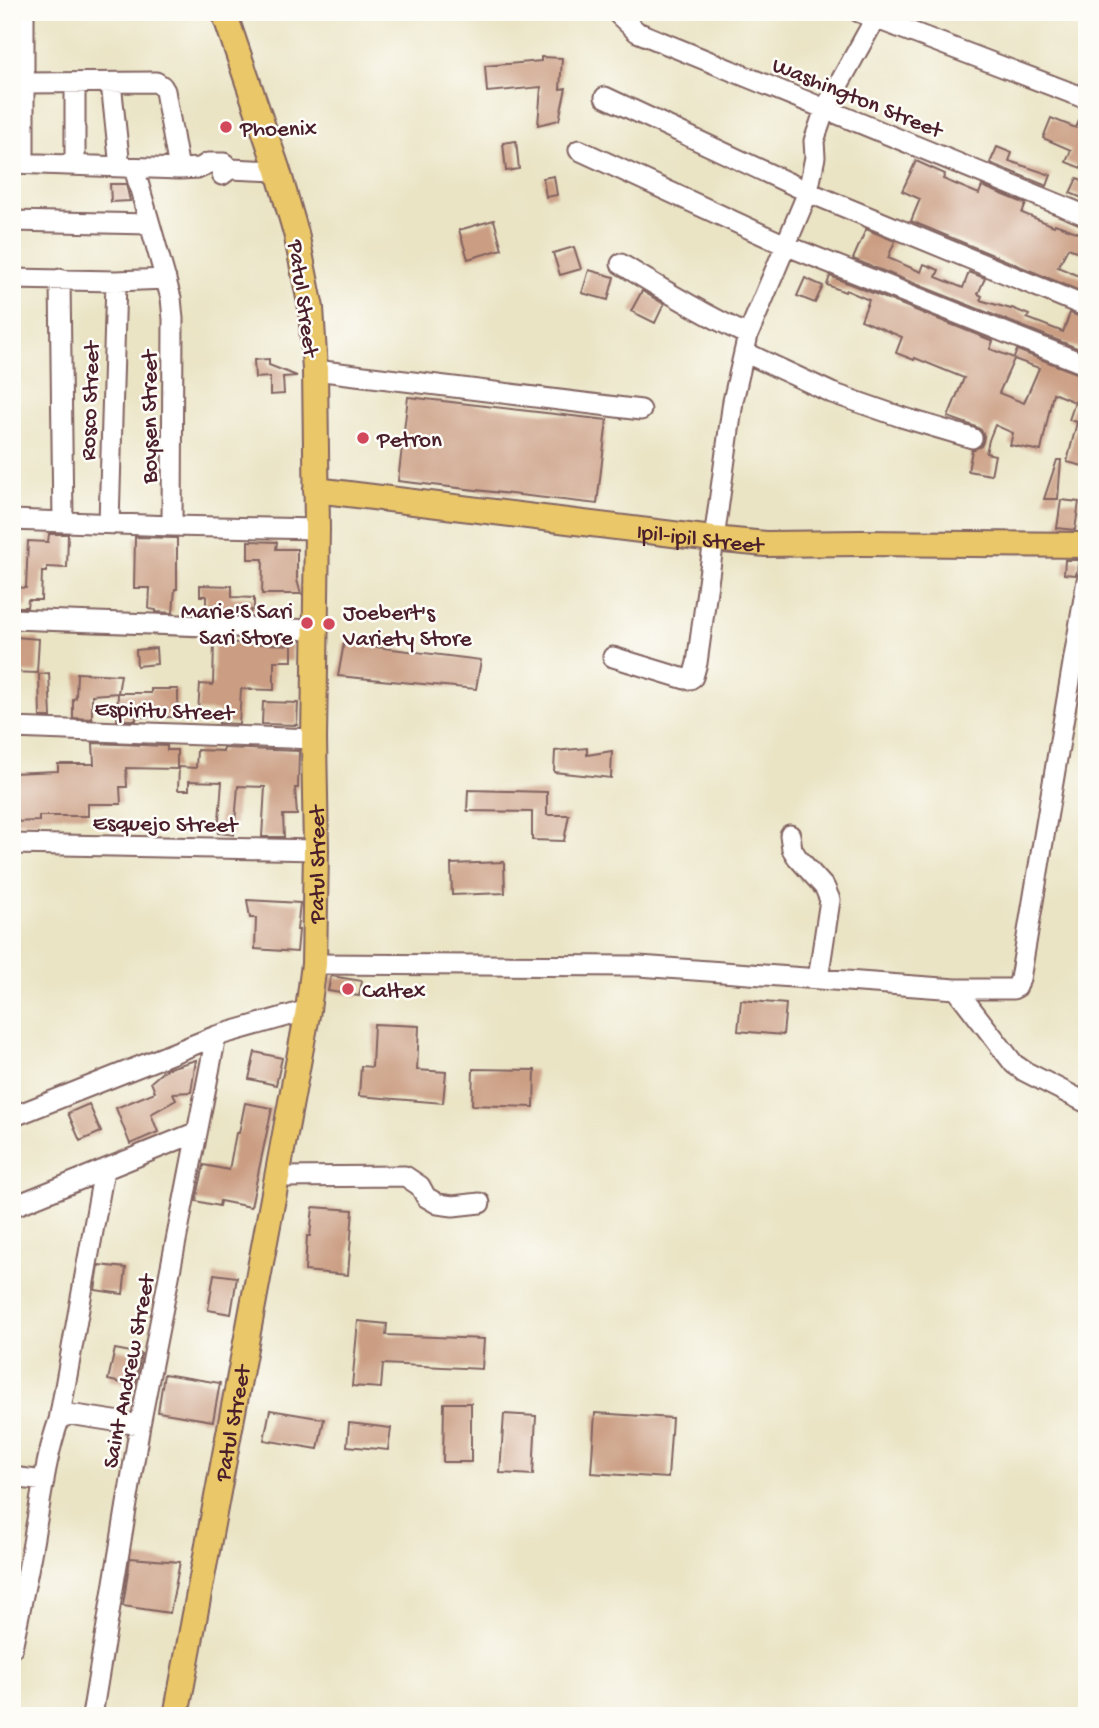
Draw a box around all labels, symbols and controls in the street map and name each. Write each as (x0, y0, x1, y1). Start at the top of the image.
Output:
street label: Washington Street (768, 53, 947, 146)
place label: Phoenix (239, 117, 317, 144)
marker: Phoenix (218, 119, 234, 135)
street label: Patul Street (280, 237, 323, 360)
street label: Rosco Street (76, 340, 107, 461)
street label: Boysen Street (138, 349, 165, 485)
place label: Petron (376, 428, 442, 455)
marker: Petron (355, 430, 371, 446)
street label: Ipil-ipil Street (635, 520, 766, 561)
place label: Marie'S Sari Sari Store (181, 600, 294, 653)
place label: Joebert's Variety Store (342, 601, 473, 654)
marker: Marie'S Sari Sari Store (299, 615, 315, 631)
marker: Joebert's Variety Store (321, 616, 337, 632)
street label: Espiritu Street (94, 697, 236, 728)
street label: Patul Street (305, 804, 333, 925)
street label: Esquejo Street (92, 811, 239, 840)
place label: Caltex (362, 979, 426, 1006)
marker: Caltex (340, 981, 356, 997)
street label: Saint Andrew Street (98, 1271, 163, 1471)
street label: Patul Street (210, 1362, 259, 1485)

